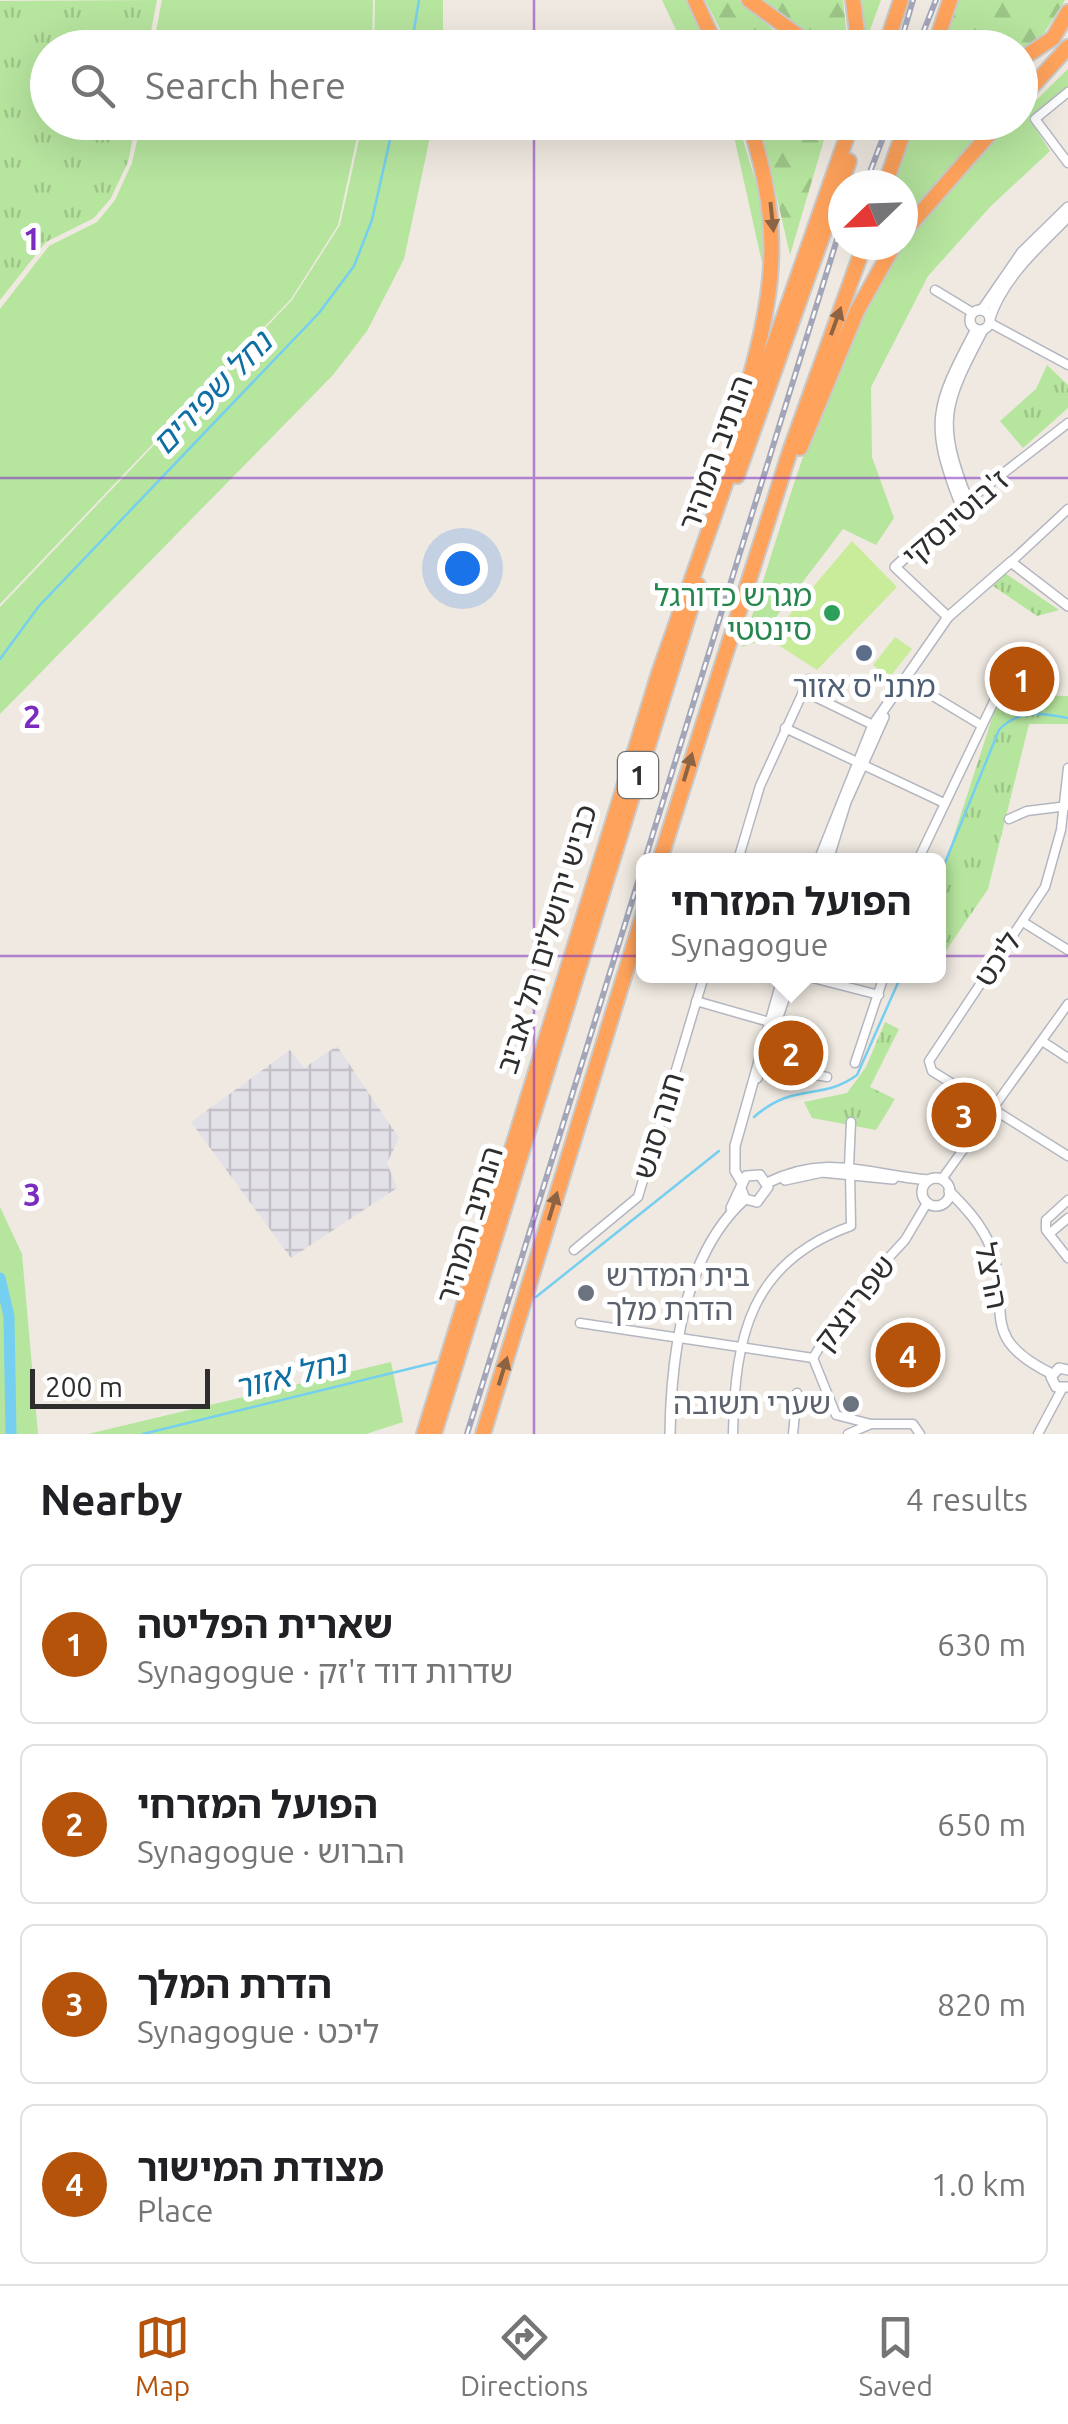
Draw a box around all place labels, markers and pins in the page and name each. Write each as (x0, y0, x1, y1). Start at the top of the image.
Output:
place label: מגרש כדורגל סינטטי (654, 578, 812, 646)
marker: מגרש כדורגל סינטטי (821, 602, 843, 624)
marker: מתנ"ס אזור (853, 642, 875, 664)
pin: 1 (990, 642, 1054, 716)
place label: מתנ"ס אזור (792, 669, 936, 703)
pin: 2 (758, 1016, 824, 1090)
pin: 3 (932, 1078, 996, 1152)
place label: בית המדרש הדרת מלך (606, 1258, 750, 1326)
marker: בית המדרש הדרת מלך (575, 1282, 597, 1304)
pin: 4 (876, 1318, 940, 1392)
place label: שערי תשובה (673, 1386, 831, 1420)
marker: שערי תשובה (840, 1393, 862, 1415)

